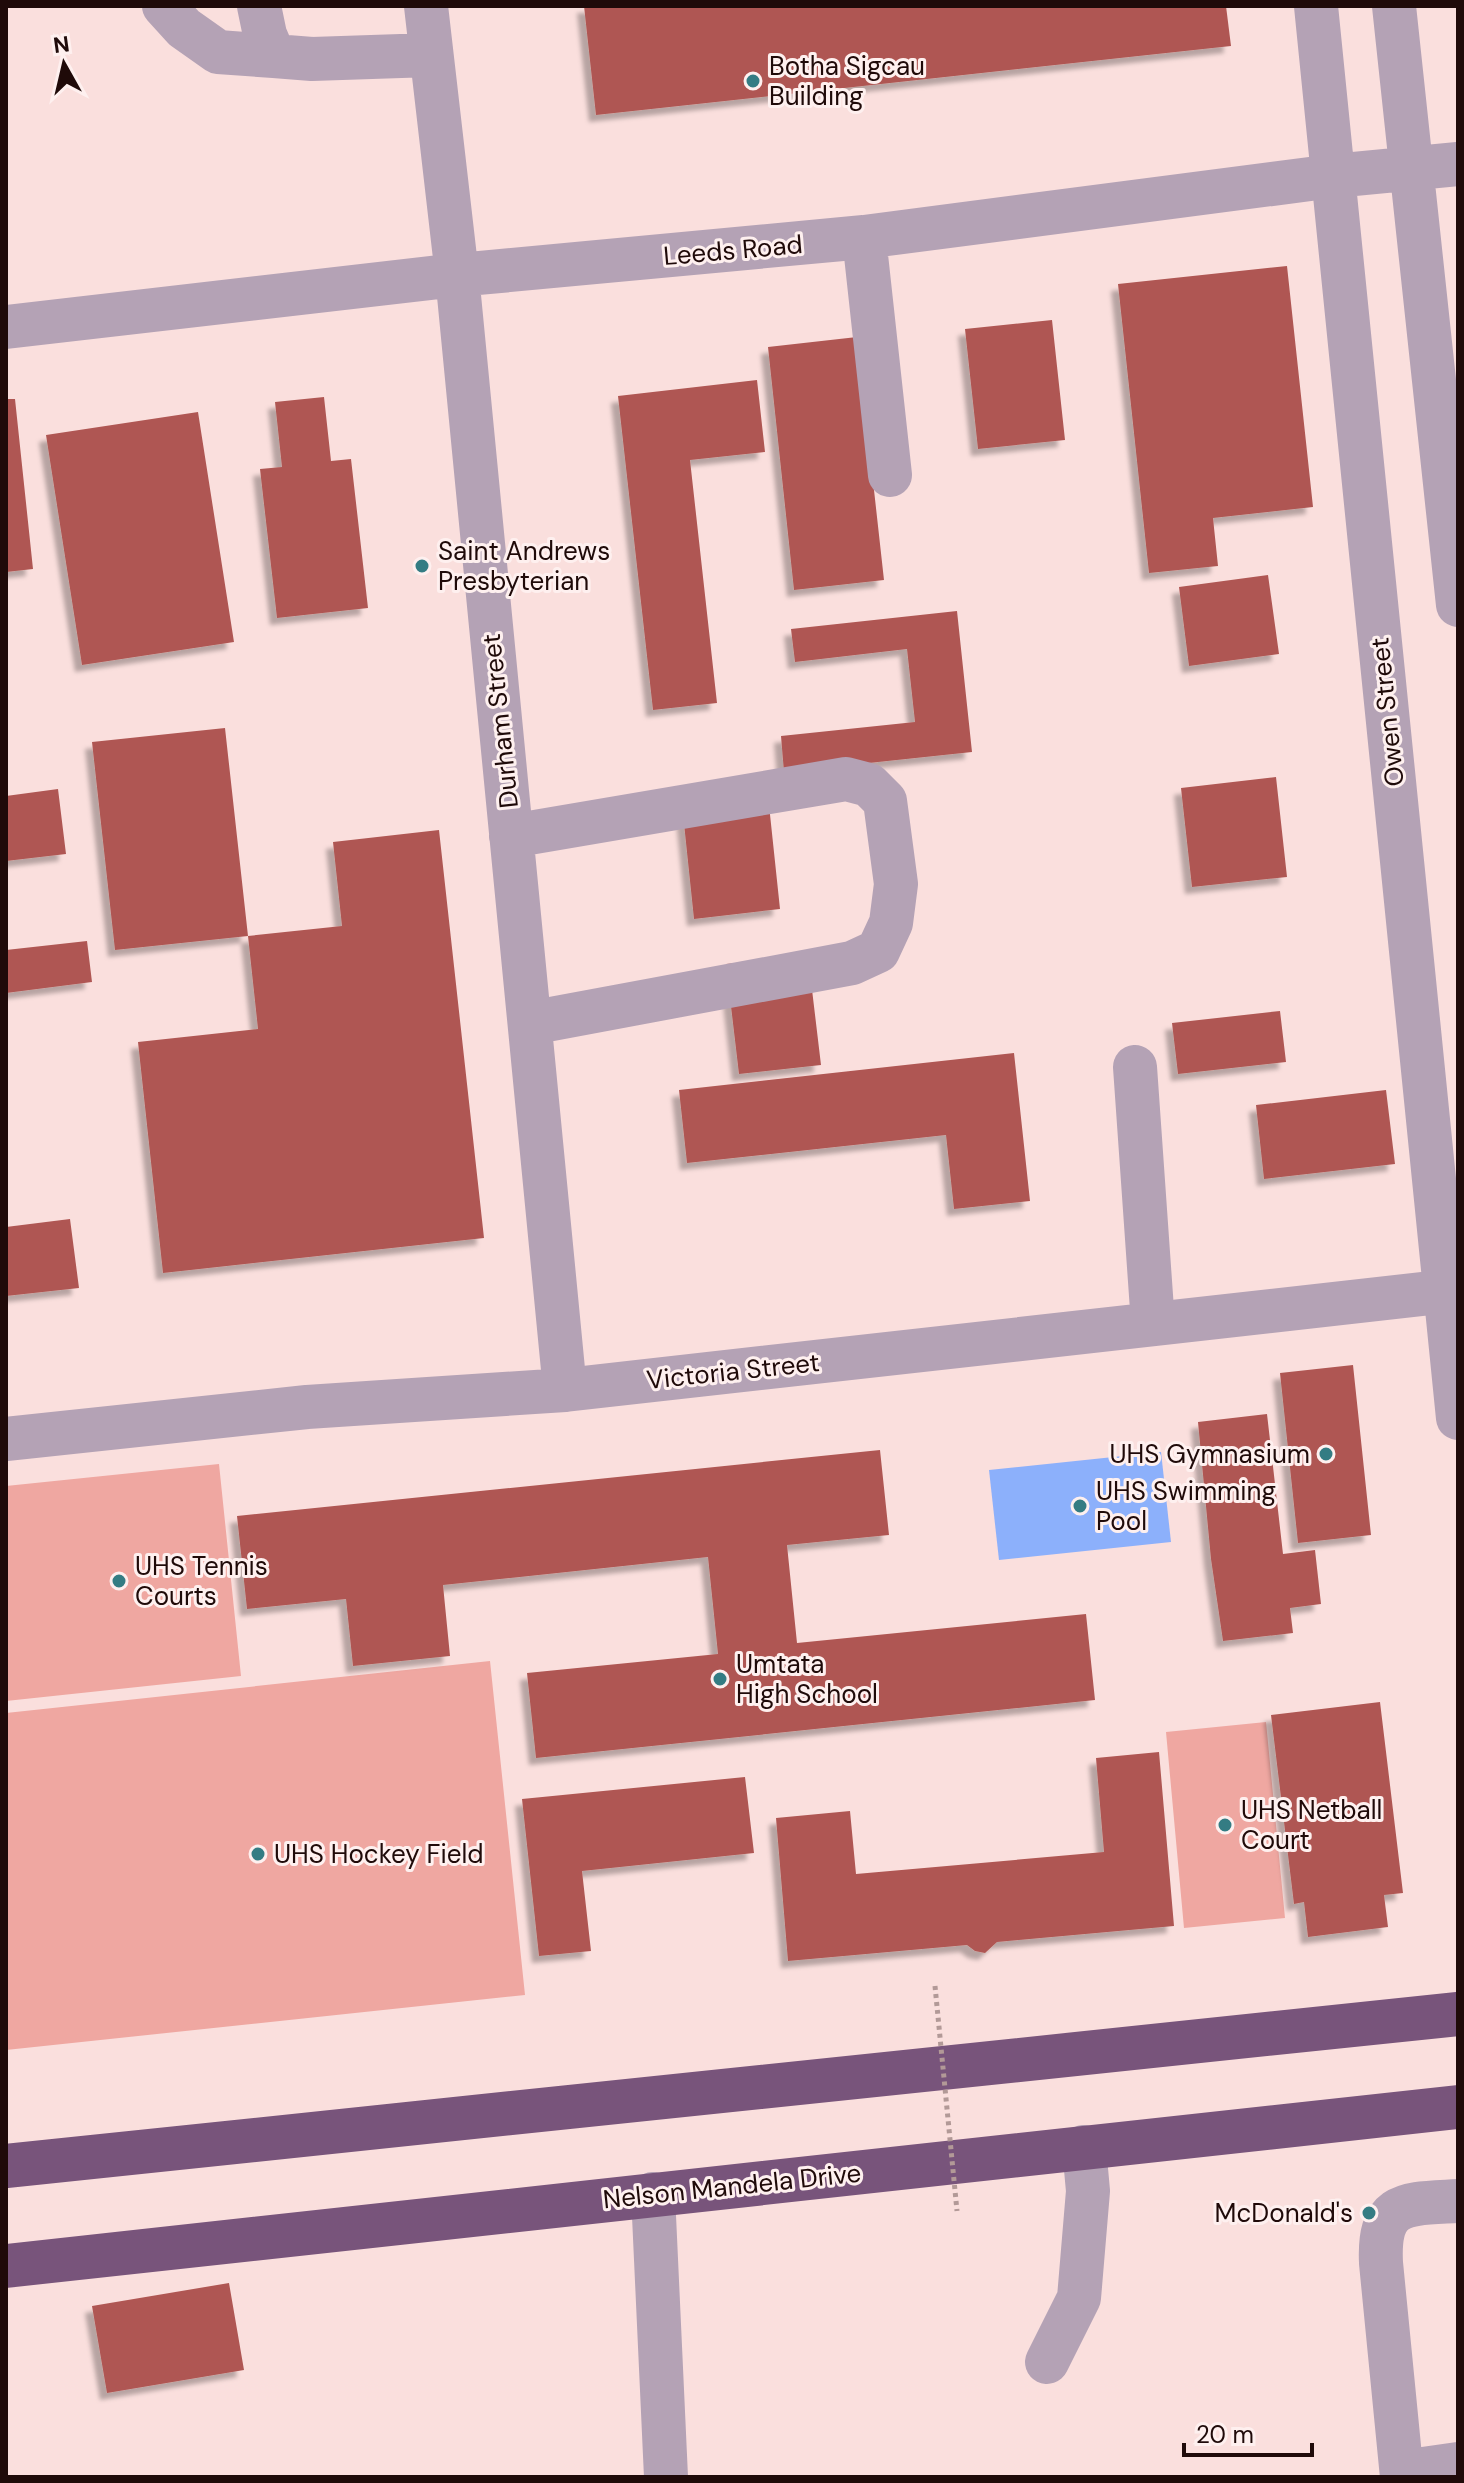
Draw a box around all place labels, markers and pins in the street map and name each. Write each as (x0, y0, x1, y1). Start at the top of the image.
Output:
place label: Botha Sigcau Building (769, 49, 925, 113)
marker: Botha Sigcau Building (744, 72, 762, 90)
place label: Saint Andrews Presbyterian (438, 534, 610, 598)
marker: Saint Andrews Presbyterian (413, 557, 431, 575)
place label: UHS Gymnasium (1110, 1437, 1310, 1471)
marker: UHS Gymnasium (1317, 1445, 1335, 1463)
place label: UHS Swimming Pool (1096, 1474, 1276, 1538)
marker: UHS Swimming Pool (1071, 1497, 1089, 1515)
place label: UHS Tennis Courts (135, 1549, 268, 1613)
marker: UHS Tennis Courts (110, 1572, 128, 1590)
place label: Umtata High School (736, 1647, 878, 1711)
marker: Umtata High School (711, 1670, 729, 1688)
place label: UHS Netball Court (1241, 1793, 1382, 1857)
marker: UHS Netball Court (1216, 1816, 1234, 1834)
place label: UHS Hockey Field (274, 1837, 484, 1871)
marker: UHS Hockey Field (249, 1845, 267, 1863)
place label: McDonald's (1215, 2196, 1353, 2230)
marker: McDonald's (1360, 2204, 1378, 2222)

